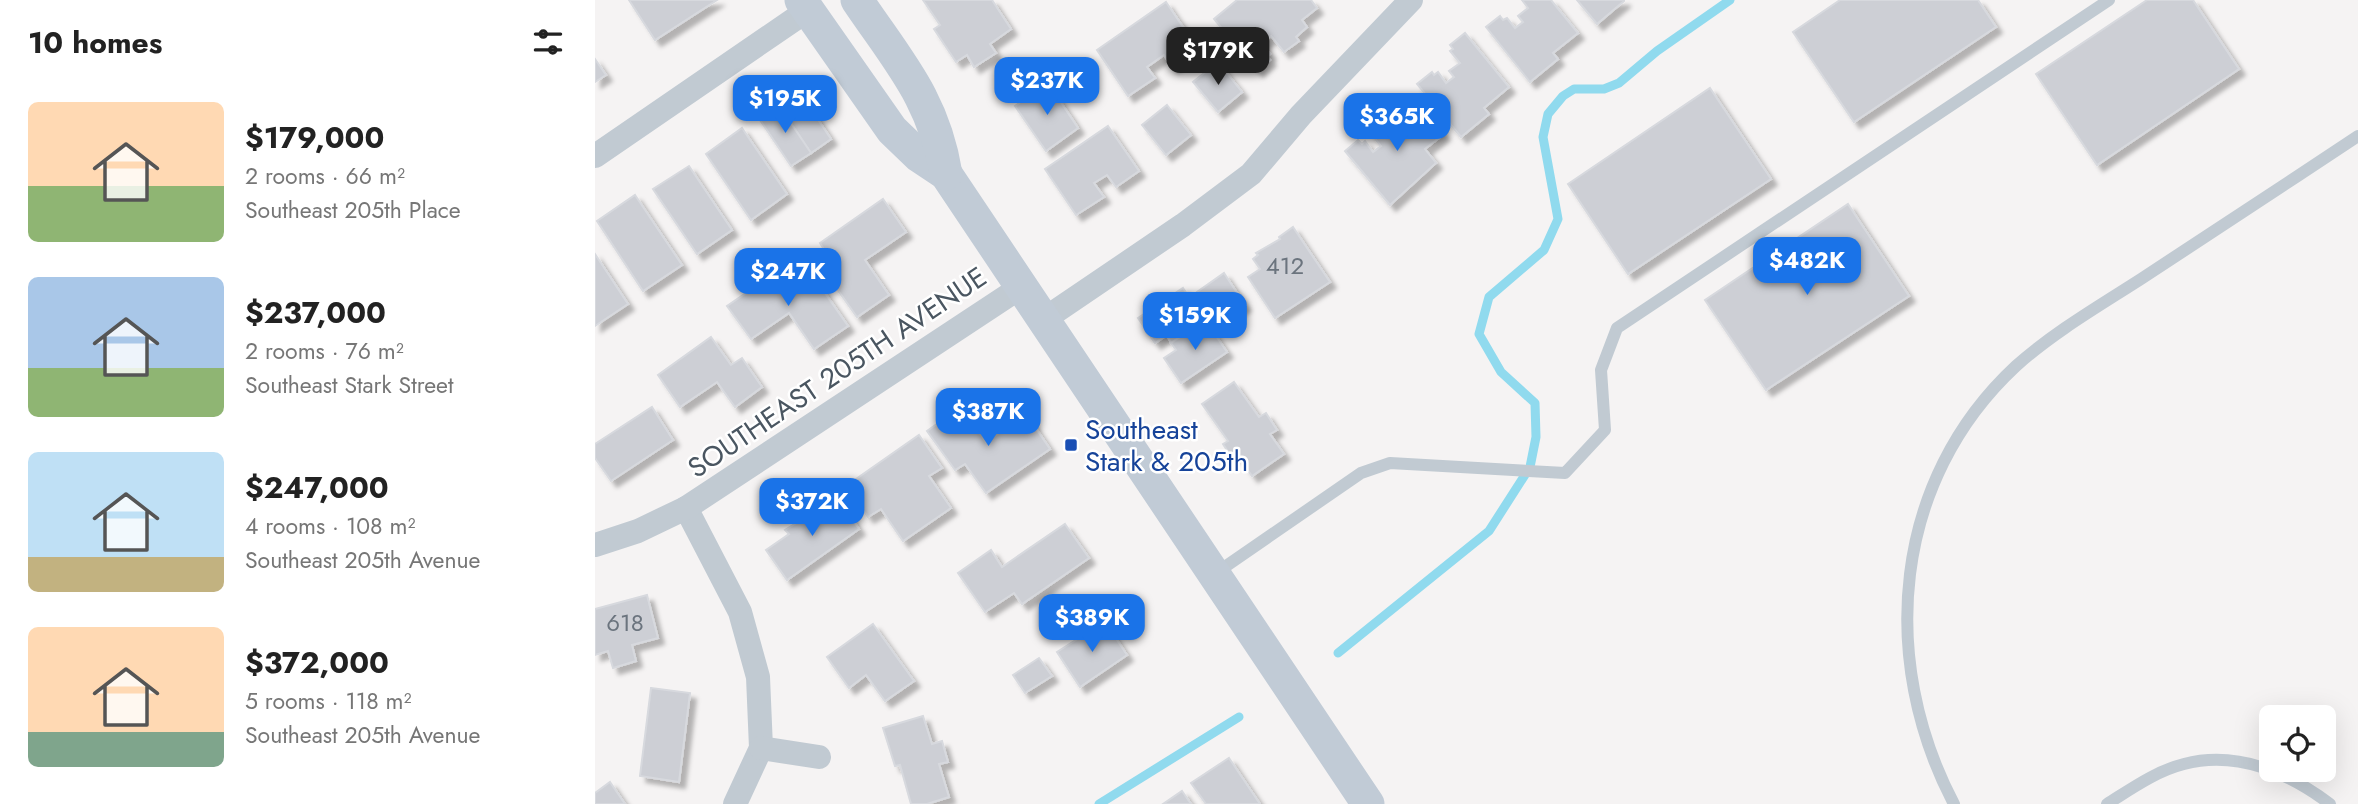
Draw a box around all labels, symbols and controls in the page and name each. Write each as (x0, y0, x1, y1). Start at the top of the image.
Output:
text: 10 homes (28, 21, 162, 64)
icon: filters (529, 23, 567, 61)
pin: $179K (1169, 28, 1267, 87)
text: $179K (1182, 33, 1254, 67)
pin: $237K (998, 58, 1096, 117)
text: $237K (1010, 63, 1084, 97)
pin: $195K (736, 76, 834, 135)
text: $195K (749, 81, 821, 115)
pin: $365K (1348, 94, 1446, 153)
text: $365K (1360, 99, 1434, 133)
text: $179,000 (245, 116, 384, 159)
icon: home (84, 130, 168, 214)
text: 2 rooms · 66 m² (245, 159, 405, 193)
text: Southeast 205th Place (245, 193, 461, 227)
pin: $482K (1758, 238, 1856, 297)
text: $482K (1769, 243, 1845, 277)
pin: $247K (739, 248, 837, 308)
house number: 412 (1266, 248, 1304, 283)
text: $247K (750, 254, 826, 288)
street label: SOUTHEAST 205TH AVENUE (680, 257, 995, 488)
text: $237,000 (245, 291, 386, 334)
pin: $159K (1146, 292, 1244, 352)
text: $159K (1159, 298, 1231, 332)
icon: home (84, 305, 168, 389)
text: 2 rooms · 76 m² (245, 334, 404, 368)
text: Southeast Stark Street (245, 368, 453, 402)
pin: $387K (939, 388, 1037, 448)
text: $387K (952, 394, 1024, 428)
place label: Southeast Stark & 205th (1085, 409, 1248, 482)
marker: Southeast Stark & 205th (1063, 437, 1079, 453)
text: $247,000 (245, 466, 389, 509)
pin: $372K (763, 478, 861, 538)
icon: home (84, 480, 168, 564)
text: $372K (775, 484, 849, 518)
text: 4 rooms · 108 m² (245, 509, 415, 543)
text: Southeast 205th Avenue (245, 543, 480, 577)
pin: $389K (1043, 594, 1141, 654)
text: $389K (1055, 600, 1129, 634)
house number: 618 (606, 605, 644, 640)
text: $372,000 (245, 641, 389, 684)
icon: home (84, 655, 168, 739)
text: 5 rooms · 118 m² (245, 684, 412, 718)
map controls (2259, 705, 2336, 782)
button: locate (2259, 705, 2336, 782)
text: Southeast 205th Avenue (245, 718, 480, 752)

